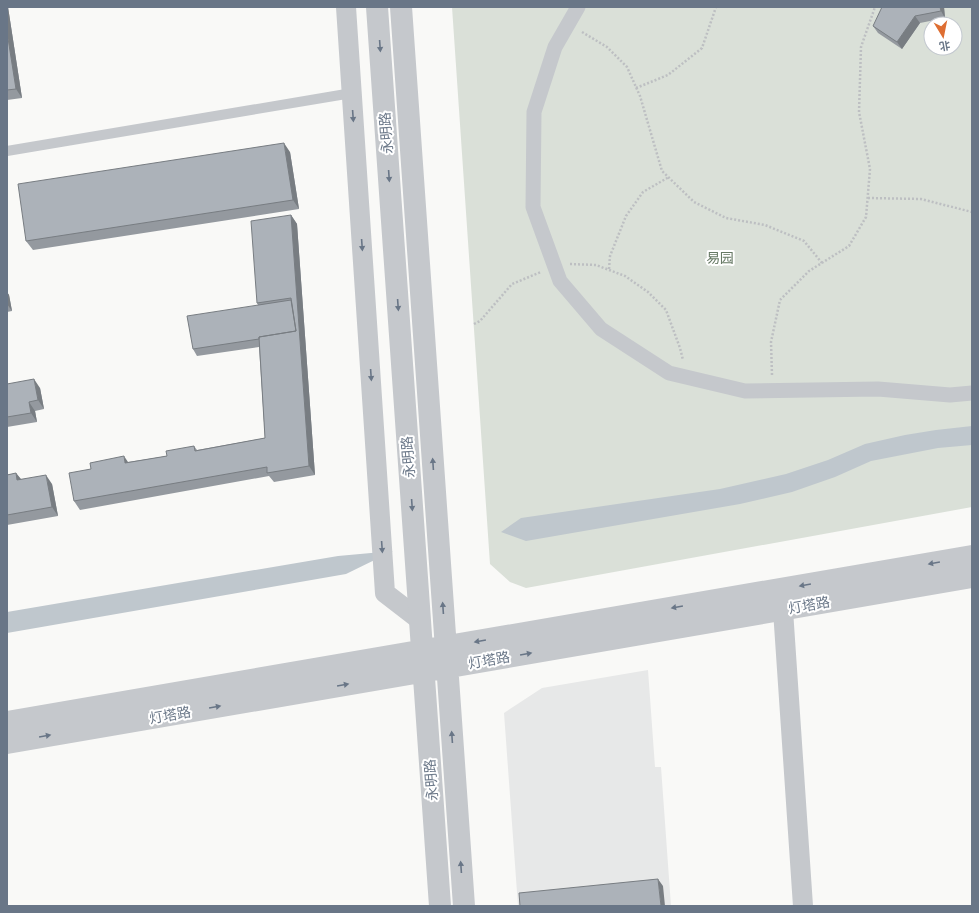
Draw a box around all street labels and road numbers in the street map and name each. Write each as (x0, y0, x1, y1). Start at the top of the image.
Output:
street label: 永明路 (378, 111, 395, 154)
street label: 永明路 (400, 435, 417, 478)
street label: 灯塔路 (787, 594, 831, 617)
street label: 灯塔路 (467, 649, 511, 672)
street label: 灯塔路 (148, 704, 192, 727)
street label: 永明路 (423, 758, 440, 801)

